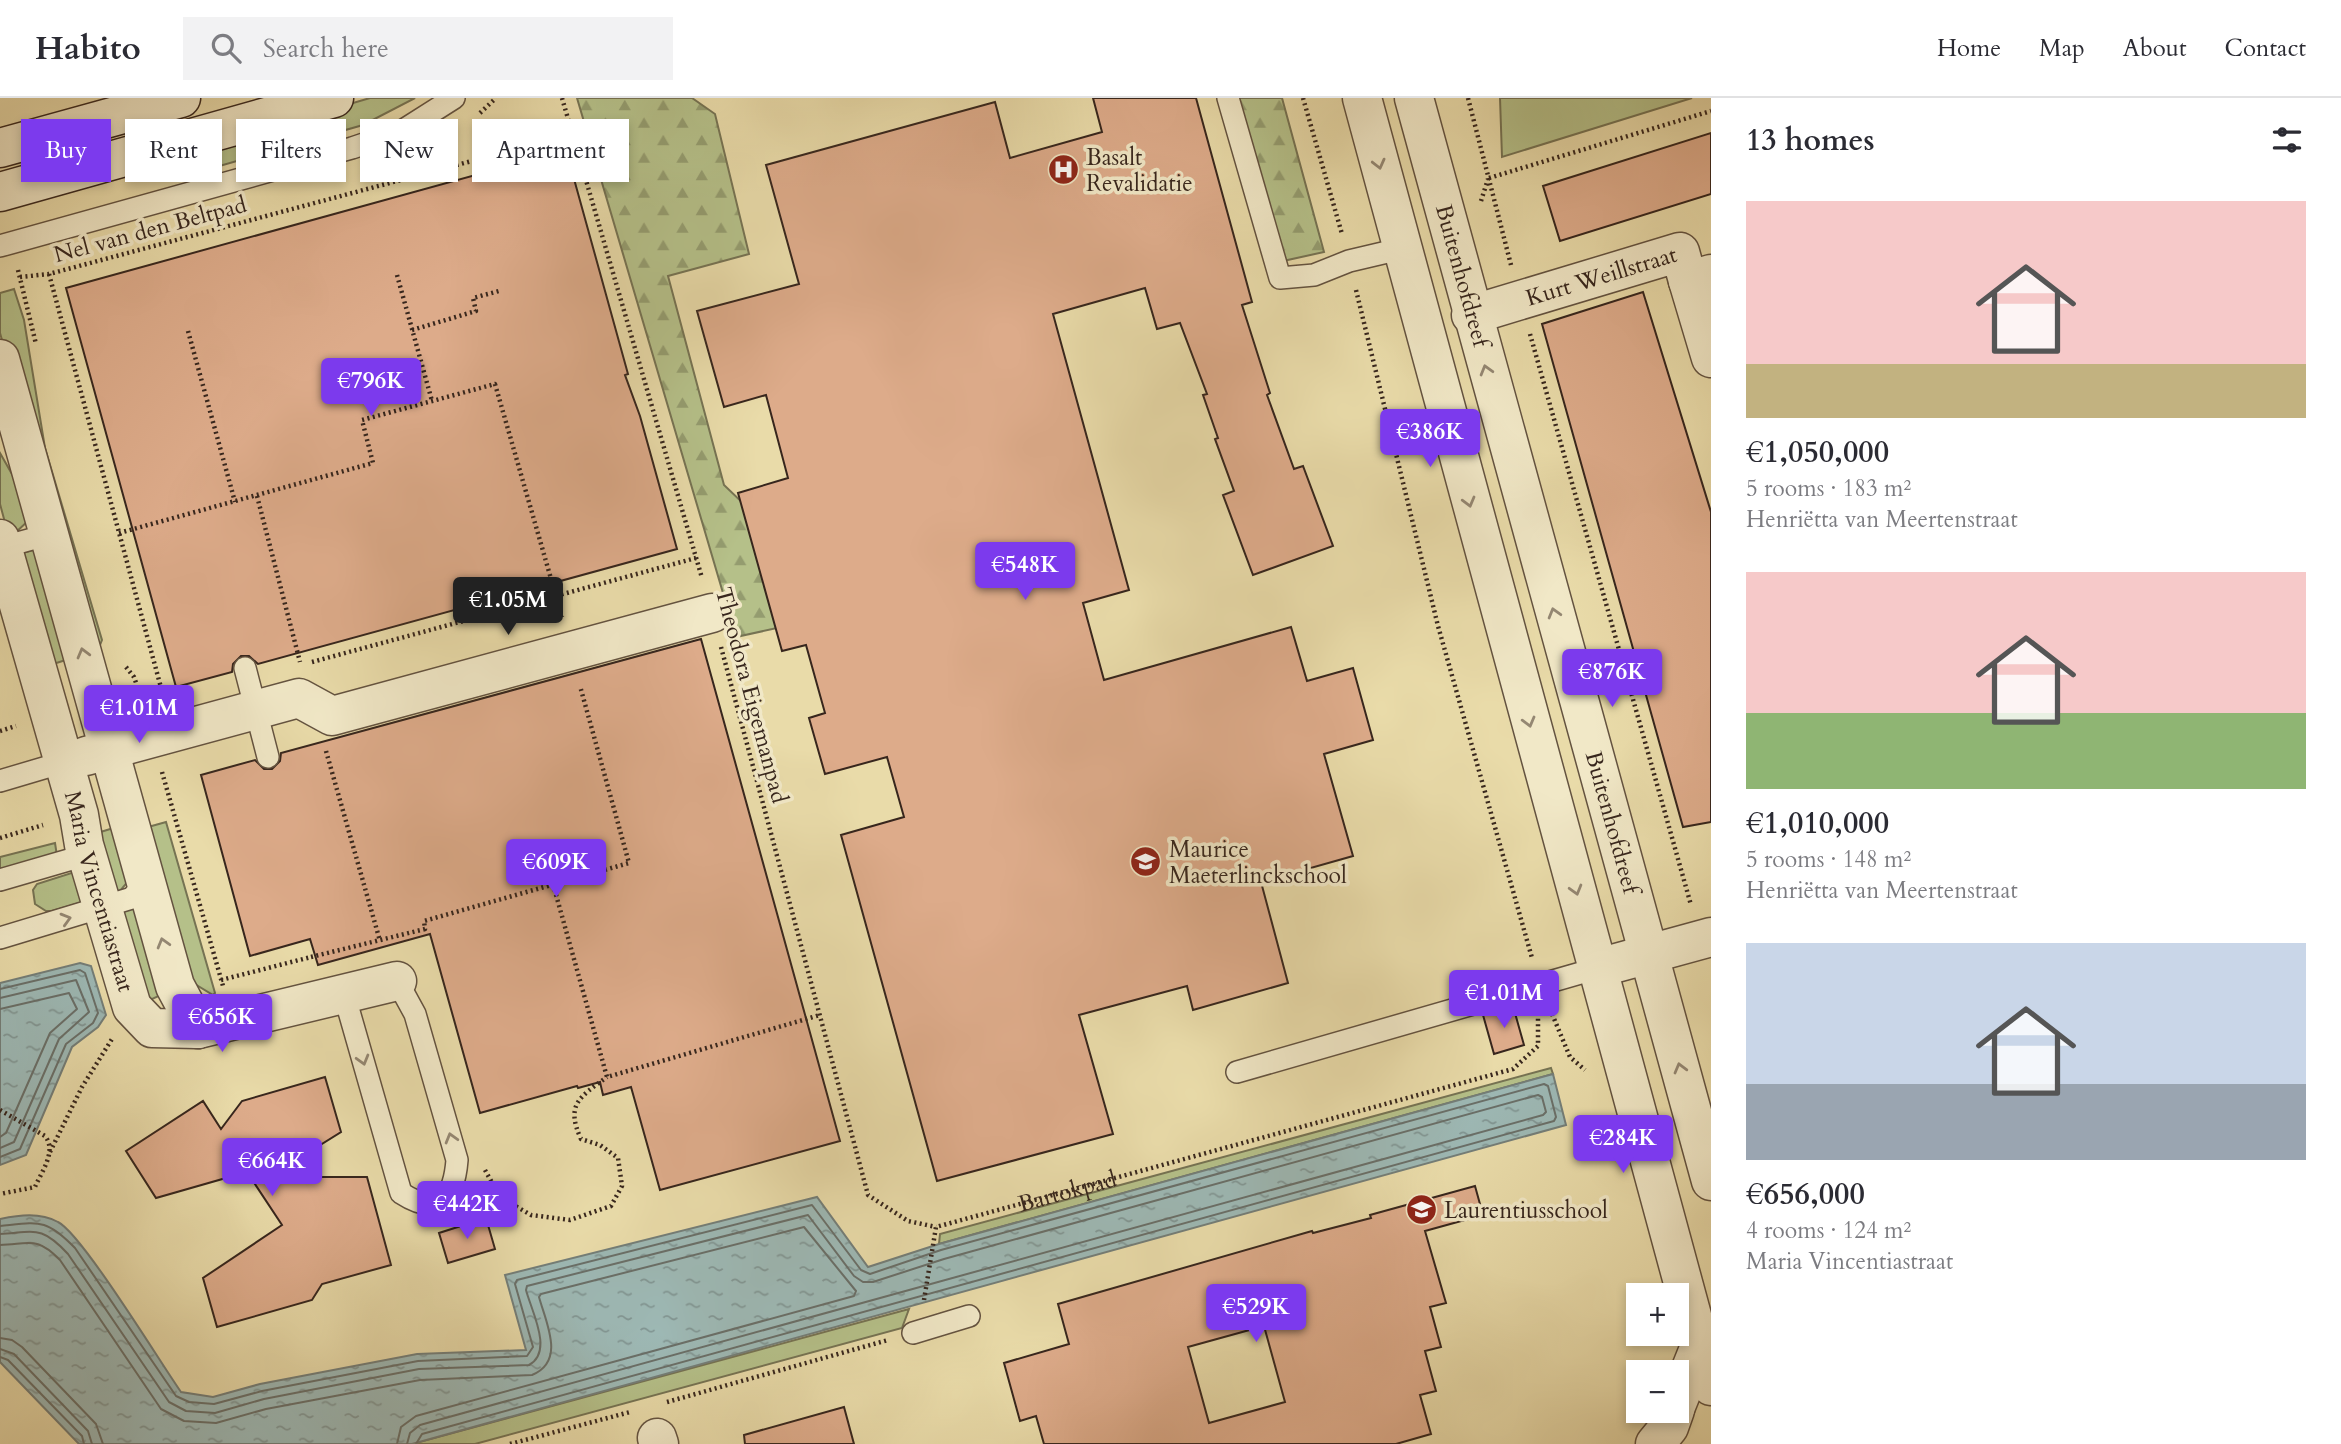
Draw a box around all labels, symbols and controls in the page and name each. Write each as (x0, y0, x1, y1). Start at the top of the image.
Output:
search box (183, 17, 673, 80)
text: Habito (35, 26, 141, 71)
icon: search (207, 29, 245, 67)
text: Search here (263, 31, 389, 66)
text: Home (1937, 32, 2001, 65)
text: Map (2039, 32, 2085, 65)
text: About (2123, 32, 2187, 65)
text: Contact (2225, 32, 2306, 65)
chip: Buy (21, 119, 111, 182)
chip: Rent (125, 119, 222, 182)
chip: Filters (236, 119, 346, 182)
chip: New (360, 119, 458, 182)
chip: Apartment (472, 119, 629, 182)
text: 13 homes (1746, 120, 1875, 161)
icon: filters (2268, 121, 2306, 159)
place label: Basalt Revalidatie (1086, 142, 1193, 199)
hospital icon: Basalt Revalidatie (1046, 153, 1080, 187)
one-way arrow (1371, 158, 1385, 170)
street label: Nel van den Beltpad (50, 189, 251, 270)
street label: Buitenhofdreef (1428, 201, 1498, 354)
street label: Kurt Weillstraat (1522, 239, 1681, 314)
icon: home (1963, 246, 2089, 372)
pin: €796K (322, 358, 420, 418)
one-way arrow (1480, 364, 1495, 376)
text: €796K (337, 365, 405, 396)
pin: €386K (1381, 410, 1479, 469)
text: €386K (1396, 416, 1464, 447)
text: €1,050,000 (1746, 432, 1889, 473)
text: 5 rooms · 183 m² (1746, 473, 1911, 504)
one-way arrow (1461, 496, 1476, 508)
text: Henriëtta van Meertenstraat (1746, 504, 2018, 535)
pin: €548K (976, 542, 1074, 602)
text: €548K (991, 549, 1059, 580)
pin: €1.05M (451, 578, 565, 637)
text: €1.05M (469, 584, 547, 615)
street label: Theodora Eigemanpad (708, 584, 795, 807)
one-way arrow (1548, 607, 1562, 619)
icon: home (1963, 617, 2089, 743)
one-way arrow (77, 648, 91, 660)
pin: €876K (1563, 650, 1661, 709)
text: €876K (1578, 656, 1646, 687)
pin: €1.01M (82, 686, 196, 745)
text: €1.01M (100, 692, 178, 723)
one-way arrow (1521, 715, 1535, 727)
street label: Buitenhofdreef (1578, 748, 1647, 901)
street label: Maria Vincentiastraat (57, 787, 142, 995)
text: €1,010,000 (1746, 803, 1889, 844)
place label: Maurice Maeterlinckschool (1169, 834, 1347, 891)
pin: €609K (507, 840, 605, 899)
text: 5 rooms · 148 m² (1746, 844, 1911, 875)
school or university icon: Maurice Maeterlinckschool (1129, 845, 1163, 879)
text: €609K (522, 846, 590, 877)
text: Henriëtta van Meertenstraat (1746, 875, 2018, 906)
one-way arrow (1568, 884, 1582, 896)
one-way arrow (59, 913, 71, 927)
one-way arrow (157, 938, 172, 950)
pin: €1.01M (1447, 970, 1561, 1030)
text: €1.01M (1465, 977, 1543, 1008)
icon: home (1963, 988, 2089, 1114)
pin: €656K (173, 995, 271, 1054)
text: €656K (188, 1001, 256, 1032)
one-way arrow (354, 1054, 369, 1066)
one-way arrow (1674, 1062, 1688, 1074)
pin: €284K (1574, 1116, 1672, 1175)
text: €284K (1589, 1122, 1657, 1153)
one-way arrow (444, 1132, 459, 1144)
pin: €664K (223, 1138, 321, 1198)
text: €664K (238, 1145, 306, 1176)
street label: Bartokpad (1015, 1163, 1121, 1220)
text: €656,000 (1746, 1174, 1865, 1215)
pin: €442K (418, 1182, 516, 1241)
text: €442K (433, 1188, 501, 1219)
school or university icon: Laurentiusschool (1404, 1193, 1438, 1227)
place label: Laurentiusschool (1444, 1195, 1608, 1226)
text: 4 rooms · 124 m² (1746, 1215, 1911, 1246)
text: Maria Vincentiastraat (1746, 1246, 1953, 1277)
map controls (1626, 1283, 1689, 1423)
button: + (1626, 1283, 1689, 1346)
pin: €529K (1207, 1284, 1305, 1344)
text: €529K (1222, 1291, 1290, 1322)
button: − (1626, 1360, 1689, 1423)

